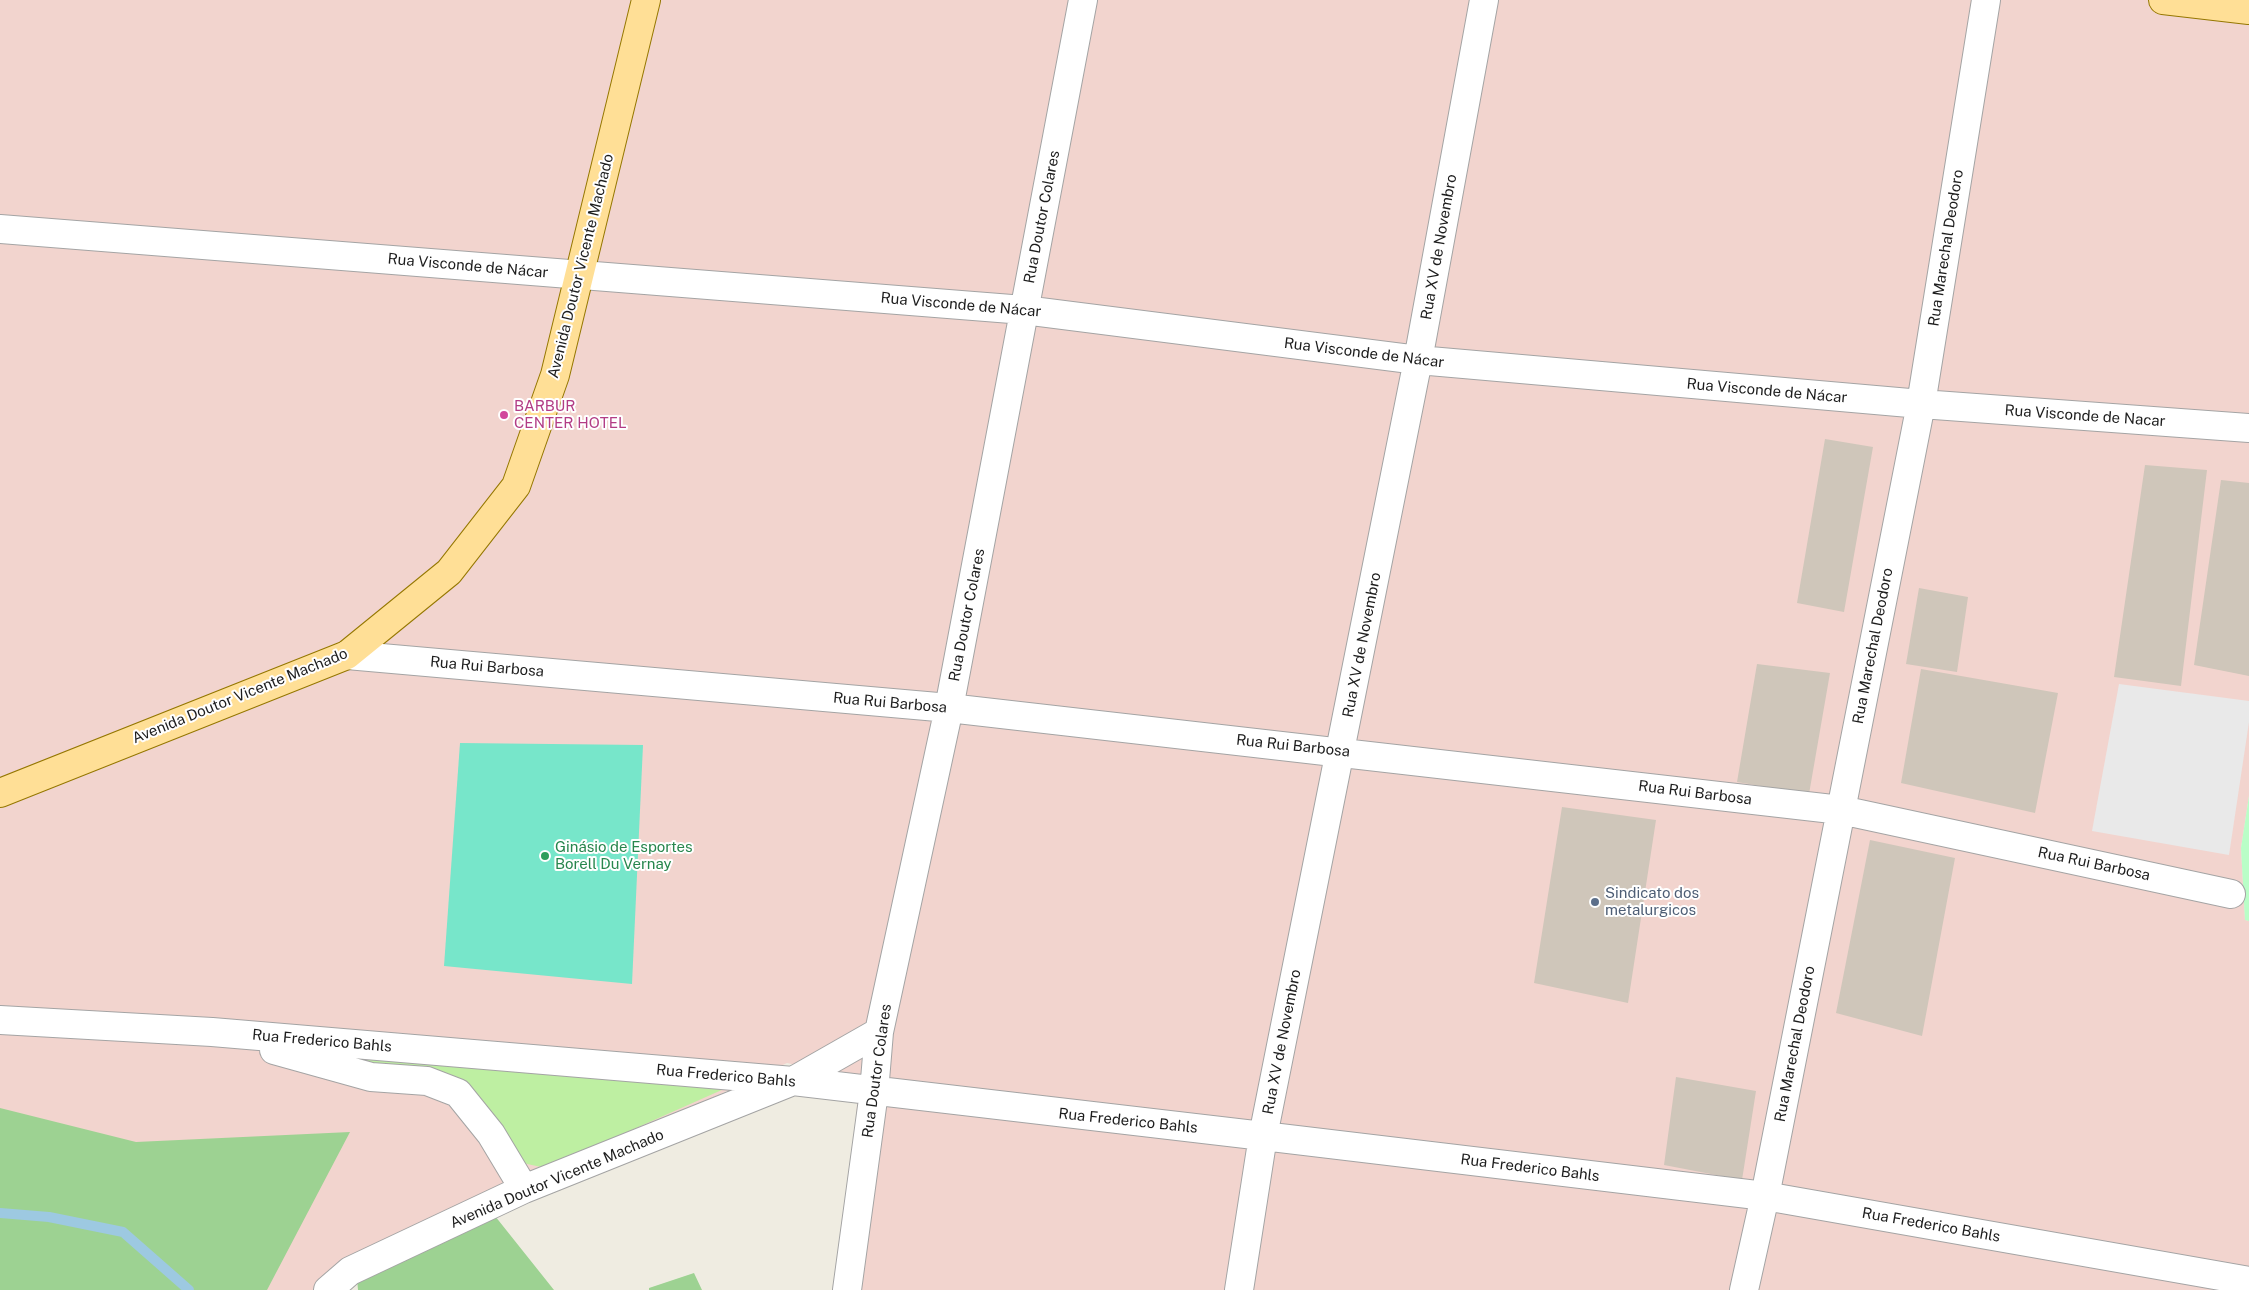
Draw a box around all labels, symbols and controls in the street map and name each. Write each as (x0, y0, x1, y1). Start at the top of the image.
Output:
street label: Rua Doutor Colares (1020, 149, 1064, 285)
street label: Avenida Doutor Vicente Machado (544, 152, 618, 380)
street label: Rua Marechal Deodoro (1925, 168, 1967, 328)
street label: Rua XV de Novembro (1417, 173, 1461, 321)
street label: Rua Visconde de Nácar (387, 250, 549, 282)
street label: Rua Visconde de Nácar (880, 289, 1042, 321)
street label: Rua Visconde de Nácar (1283, 334, 1445, 372)
street label: Rua Visconde de Nácar (1686, 375, 1848, 407)
place label: BARBUR CENTER HOTEL (514, 397, 627, 432)
street label: Rua Visconde de Nacar (2004, 401, 2166, 431)
marker: BARBUR CENTER HOTEL (498, 409, 510, 421)
street label: Rua Doutor Colares (945, 547, 989, 683)
street label: Rua Marechal Deodoro (1849, 566, 1897, 726)
street label: Rua XV de Novembro (1339, 571, 1385, 719)
street label: Avenida Doutor Vicente Machado (130, 644, 350, 748)
street label: Rua Rui Barbosa (429, 653, 545, 681)
street label: Rua Rui Barbosa (832, 689, 948, 717)
street label: Rua Rui Barbosa (1235, 731, 1351, 761)
street label: Rua Rui Barbosa (1637, 777, 1753, 809)
place label: Ginásio de Esportes Borell Du Vernay (555, 838, 693, 873)
street label: Rua Rui Barbosa (2036, 843, 2152, 885)
marker: Ginásio de Esportes Borell Du Vernay (539, 850, 551, 862)
place label: Sindicato dos metalurgicos (1605, 884, 1699, 919)
marker: Sindicato dos metalurgicos (1589, 896, 1601, 908)
street label: Rua Marechal Deodoro (1771, 964, 1819, 1124)
street label: Rua XV de Novembro (1259, 968, 1305, 1116)
street label: Rua Doutor Colares (859, 1003, 895, 1139)
street label: Rua Frederico Bahls (251, 1026, 393, 1056)
street label: Rua Frederico Bahls (655, 1061, 797, 1091)
street label: Rua Frederico Bahls (1057, 1105, 1199, 1137)
street label: Avenida Doutor Vicente Machado (447, 1126, 667, 1232)
street label: Rua Frederico Bahls (1459, 1151, 1601, 1185)
street label: Rua Frederico Bahls (1861, 1204, 2001, 1246)

